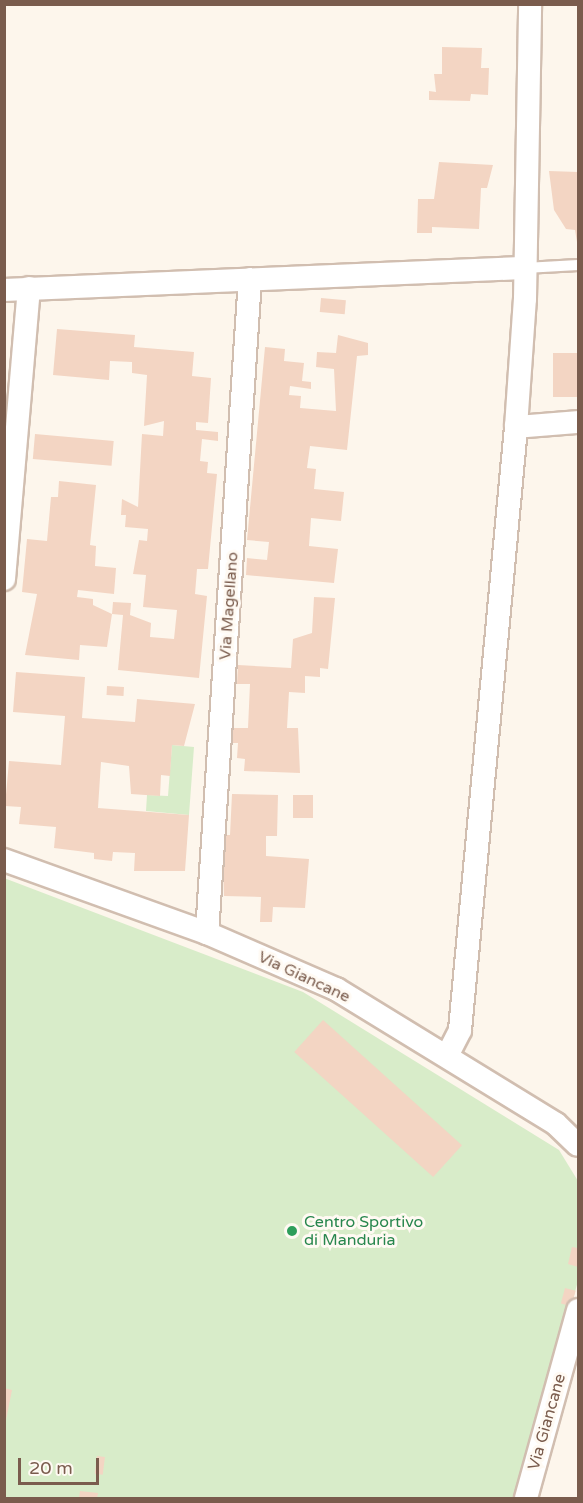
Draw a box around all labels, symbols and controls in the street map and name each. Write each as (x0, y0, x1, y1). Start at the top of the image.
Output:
street label: Via Magellano (216, 551, 242, 661)
street label: Via Giancane (255, 947, 353, 1007)
place label: Centro Sportivo di Manduria (304, 1212, 423, 1250)
marker: Centro Sportivo di Manduria (285, 1224, 299, 1238)
street label: Via Giancane (524, 1372, 570, 1472)
scale bar (21, 1446, 102, 1484)
text: 20 m (29, 1457, 73, 1479)

